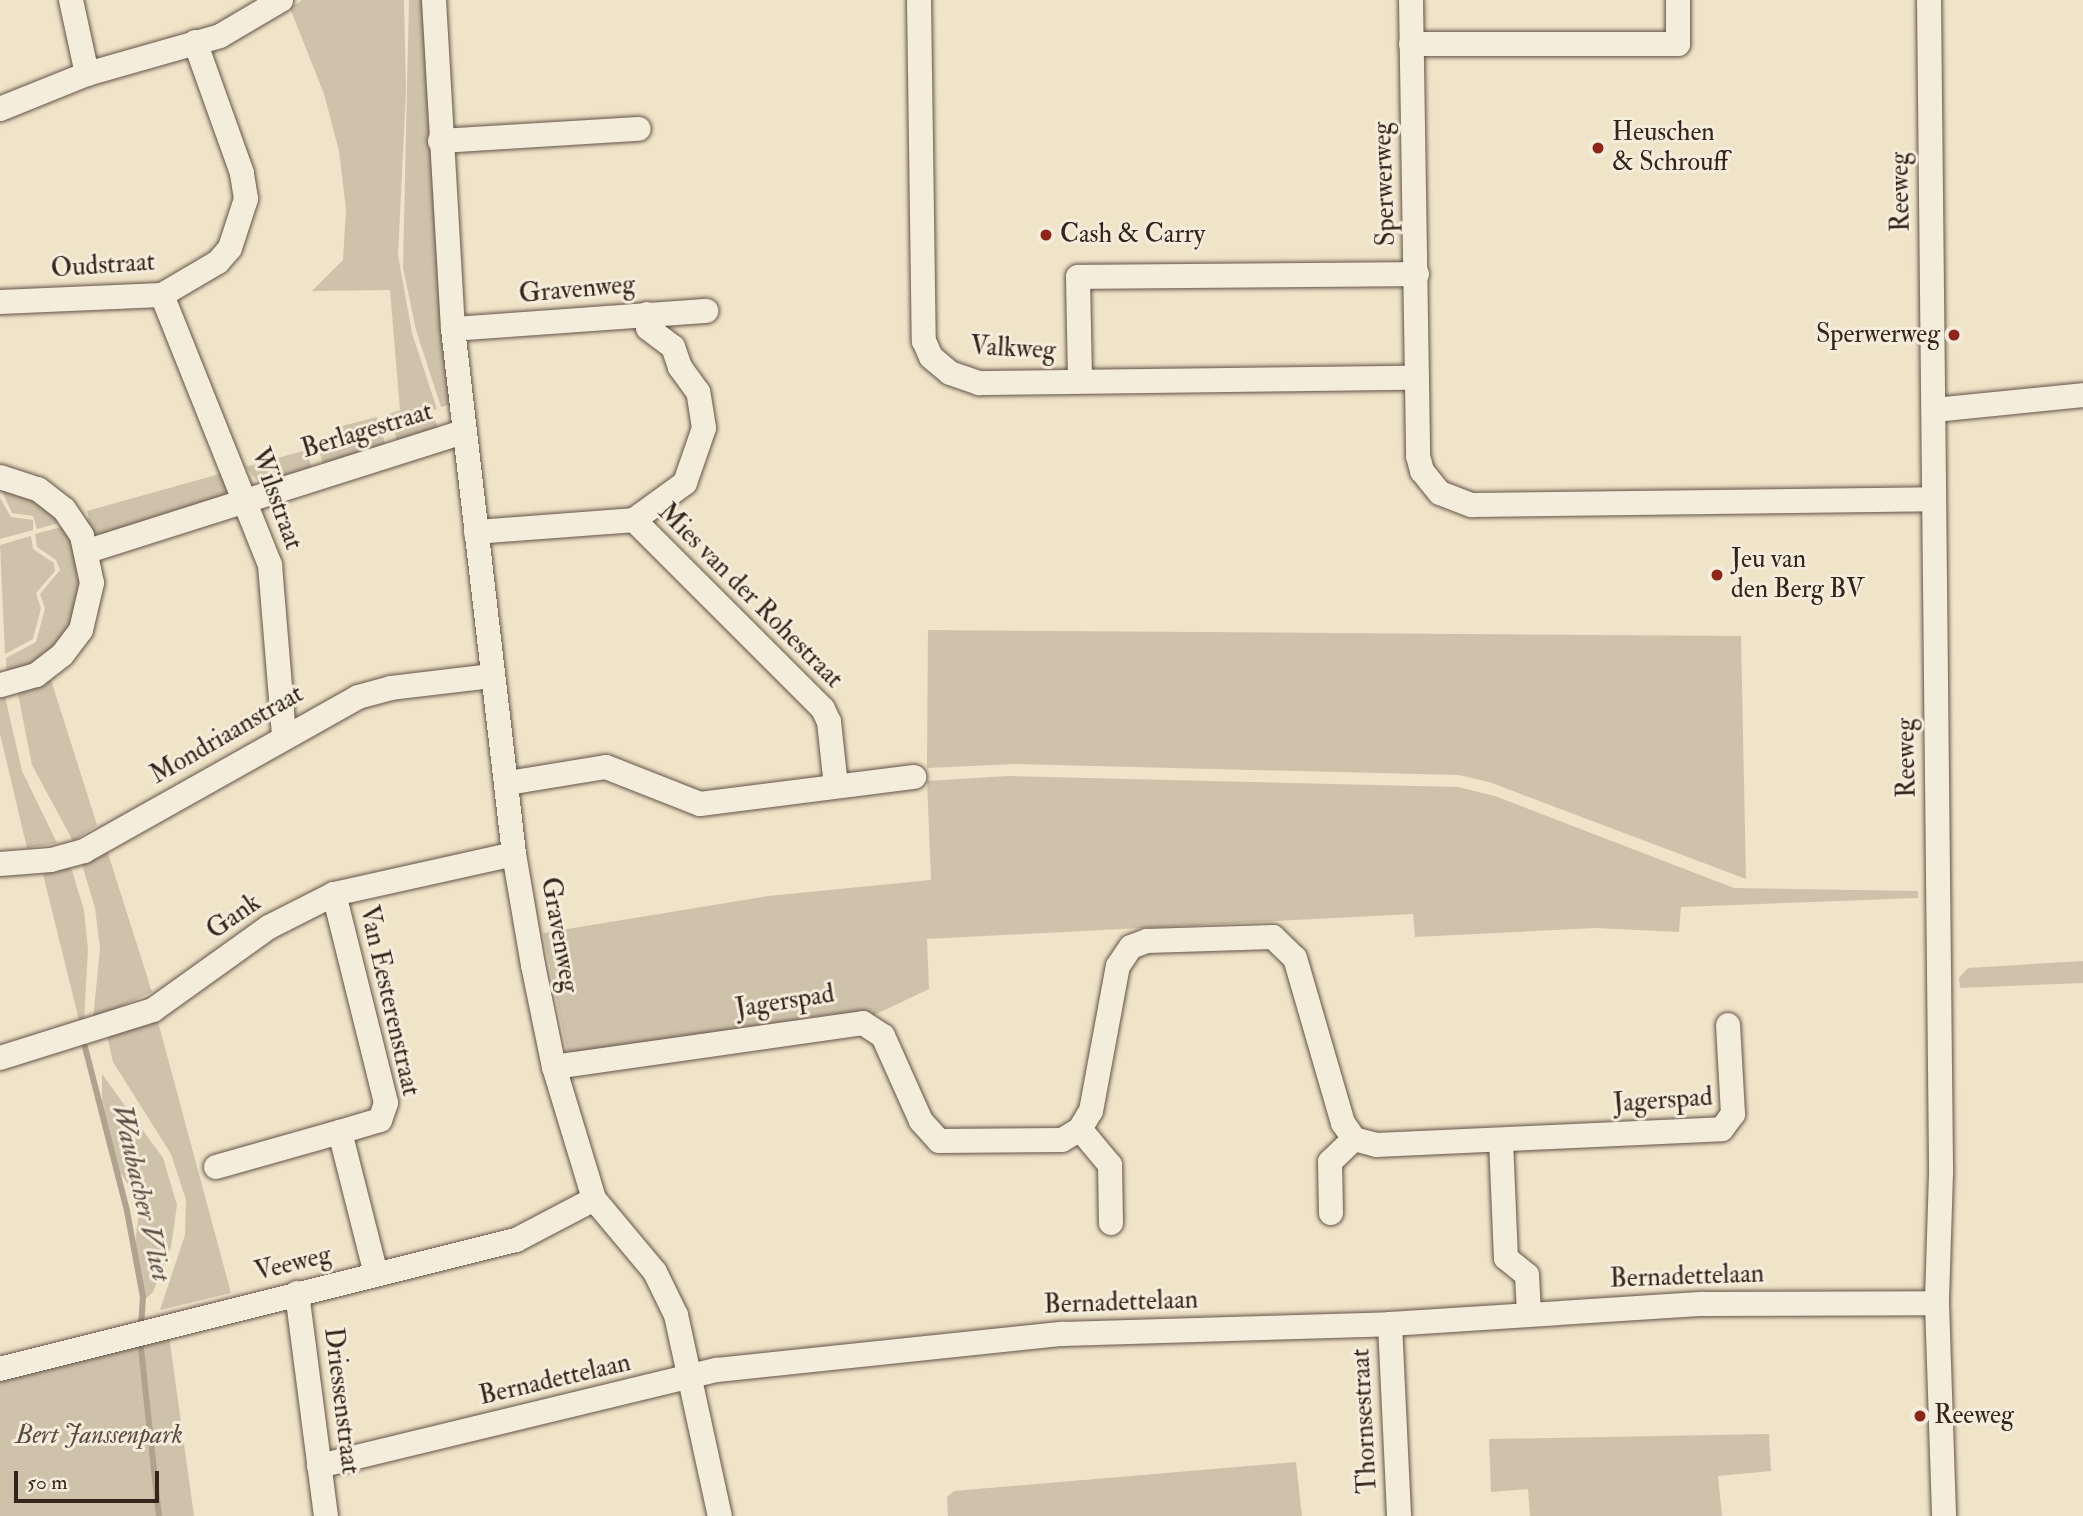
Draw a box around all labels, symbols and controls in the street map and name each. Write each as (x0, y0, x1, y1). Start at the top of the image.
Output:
place label: Heuschen & Schrouff (1612, 117, 1728, 178)
street label: Sperwerweg (1367, 121, 1403, 247)
marker: Heuschen & Schrouff (1590, 140, 1606, 156)
street label: Reeweg (1885, 152, 1917, 232)
place label: Cash & Carry (1060, 219, 1205, 251)
marker: Cash & Carry (1038, 227, 1054, 243)
street label: Oudstraat (50, 247, 156, 285)
street label: Gravenweg (518, 269, 636, 311)
place label: Sperwerweg (1816, 319, 1940, 351)
marker: Sperwerweg (1946, 327, 1962, 343)
street label: Valkweg (970, 331, 1056, 367)
street label: Berlagestraat (298, 396, 436, 466)
street label: Wilsstraat (243, 444, 309, 554)
street label: Mies van der Rohestraat (651, 497, 849, 695)
place label: Jeu van den Berg BV (1731, 544, 1864, 606)
marker: Jeu van den Berg BV (1709, 567, 1725, 583)
street label: Mondriaanstraat (145, 679, 309, 791)
street label: Reeweg (1891, 718, 1923, 798)
street label: Gravenweg (534, 875, 584, 995)
street label: Gank (201, 887, 267, 947)
street label: Van Eesterenstraat (352, 903, 426, 1099)
street label: Jagerspad (733, 979, 837, 1025)
street label: Jagerspad (1612, 1082, 1714, 1120)
water label: Waubacher Vliet (104, 1101, 178, 1285)
street label: Veeweg (252, 1239, 334, 1289)
street label: Bernadettelaan (1609, 1259, 1765, 1295)
street label: Bernadettelaan (1043, 1285, 1199, 1321)
street label: Driessenstraat (317, 1326, 365, 1476)
street label: Bernadettelaan (476, 1347, 634, 1413)
street label: Thornsestraat (1346, 1348, 1384, 1494)
place label: Reeweg (1934, 1400, 2014, 1432)
marker: Reeweg (1912, 1408, 1928, 1424)
park label: Bert Janssenpark (15, 1420, 183, 1452)
scale bar (18, 1456, 163, 1500)
text: 50 m (27, 1469, 68, 1496)

